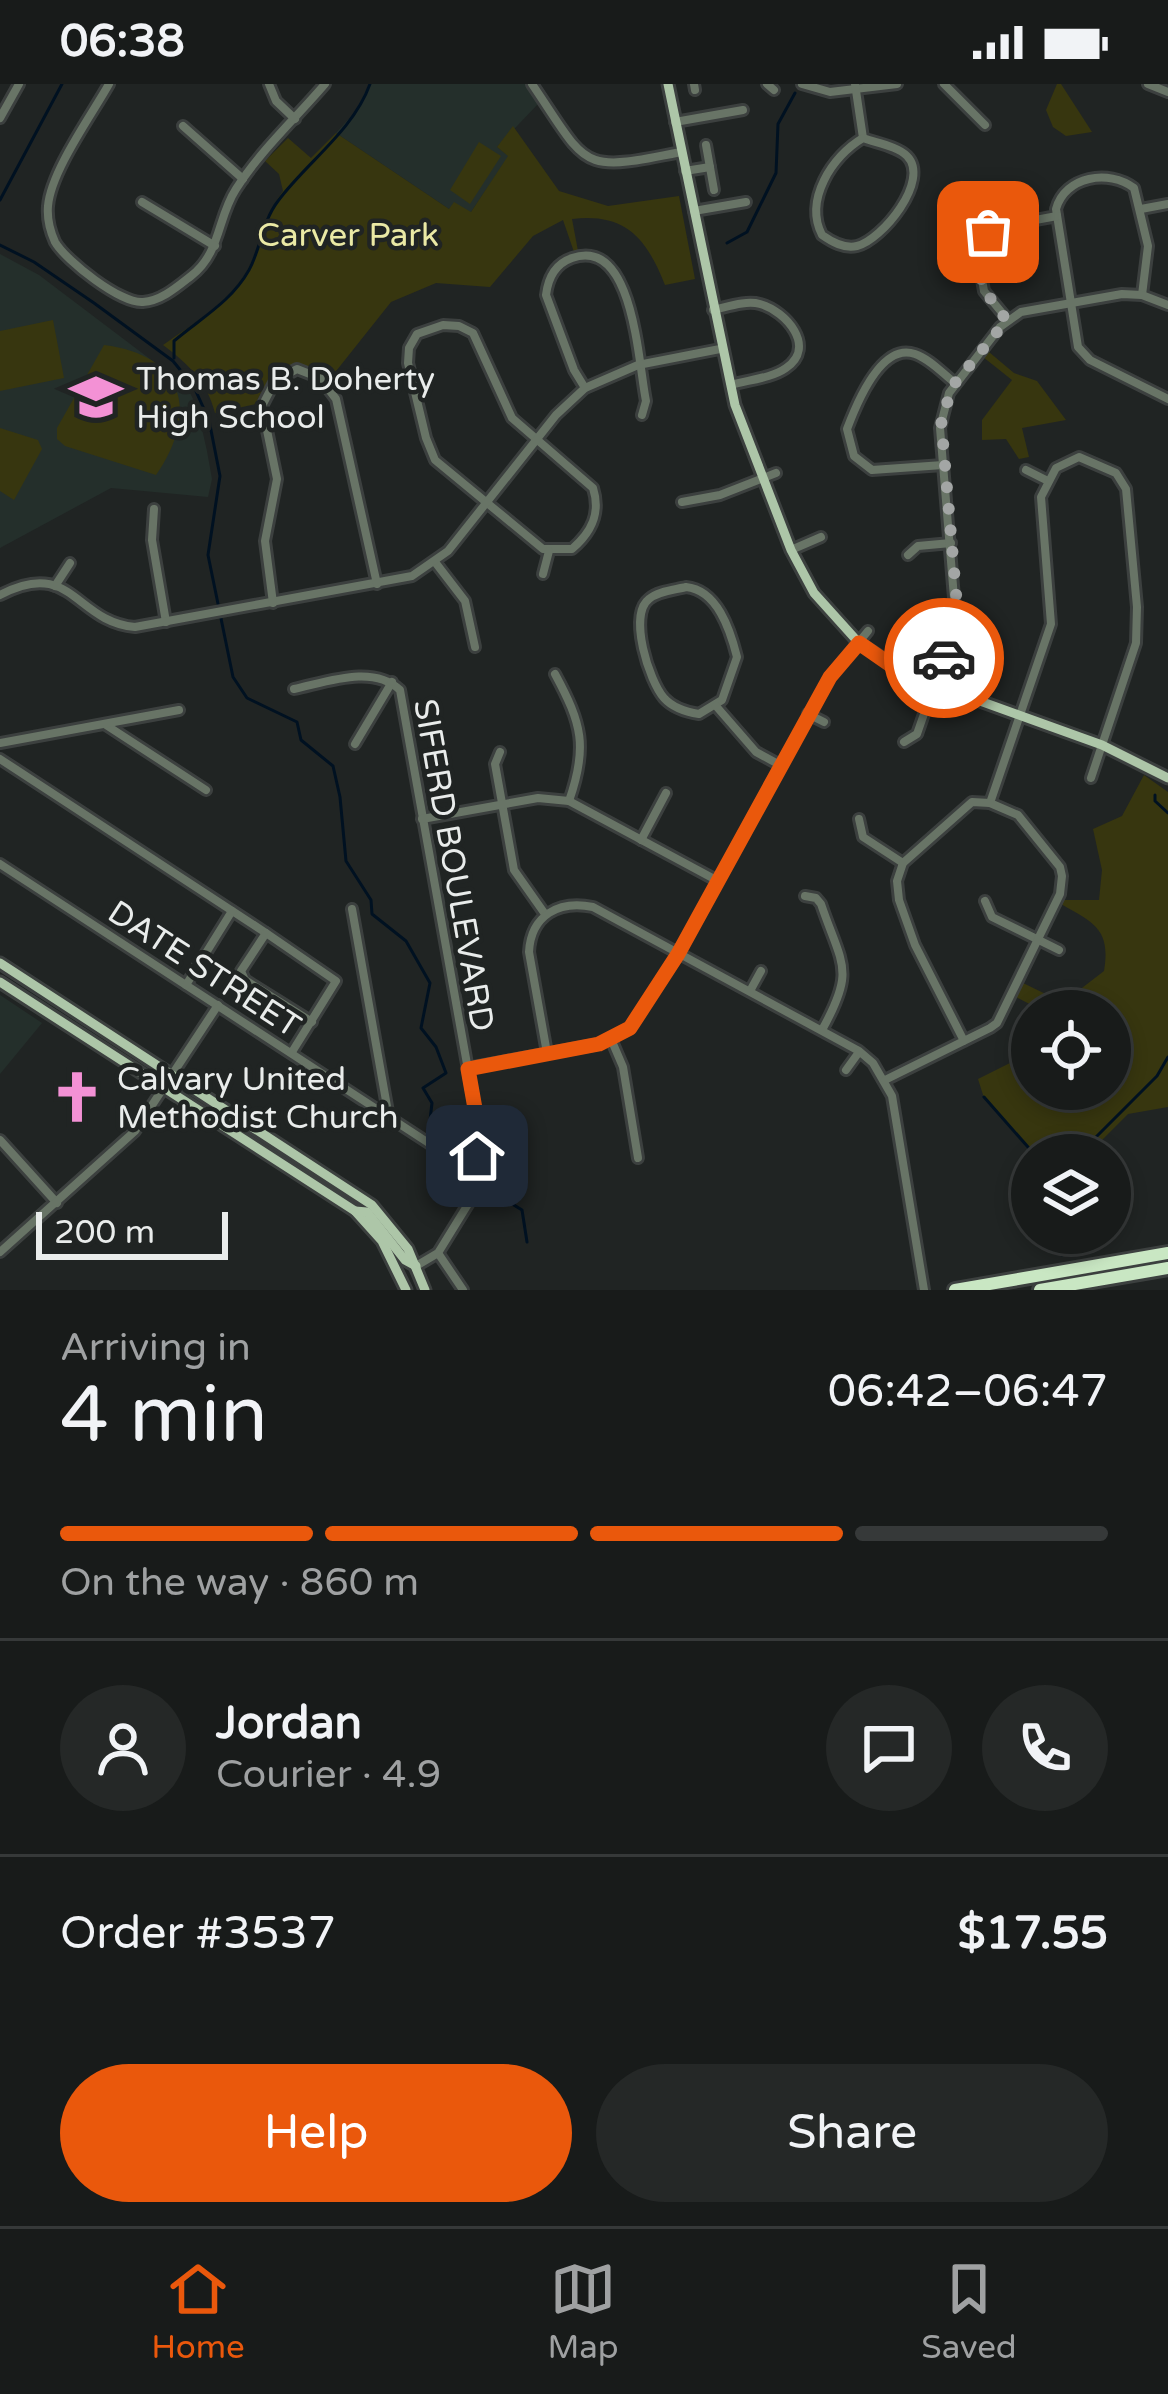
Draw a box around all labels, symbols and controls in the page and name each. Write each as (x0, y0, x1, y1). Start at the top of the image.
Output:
text: 06:38 (60, 15, 185, 69)
pin (937, 181, 1039, 283)
icon: bag (955, 199, 1021, 265)
park label: Carver Park (257, 216, 439, 255)
place label: Thomas B. Doherty High School (136, 360, 435, 437)
school or university icon: Thomas B. Doherty High School (67, 368, 125, 426)
courier (884, 598, 1004, 718)
icon: car (911, 625, 977, 691)
street label: SIFERD BOULEVARD (405, 696, 502, 1034)
street label: DATE STREET (101, 893, 308, 1046)
map controls (1011, 990, 1131, 1254)
button: locate (1011, 990, 1131, 1110)
place label: Calvary United Methodist Church (117, 1060, 399, 1137)
church icon: Calvary United Methodist Church (48, 1068, 106, 1126)
pin (426, 1105, 528, 1207)
icon: home (444, 1123, 510, 1189)
button: layers (1011, 1134, 1131, 1254)
scale bar (36, 1206, 228, 1259)
text: 200 m (54, 1213, 155, 1252)
text: Arriving in (60, 1324, 251, 1371)
text: 06:42–06:47 (828, 1365, 1108, 1419)
text: 4 min (60, 1369, 268, 1463)
text: On the way · 860 m (60, 1559, 419, 1606)
button: person (60, 1685, 186, 1811)
button: chat (826, 1685, 952, 1811)
button: phone (982, 1685, 1108, 1811)
text: Jordan (216, 1697, 362, 1751)
text: Courier · 4.9 (216, 1751, 441, 1798)
text: Order #3537 (60, 1907, 336, 1961)
text: $17.55 (958, 1907, 1108, 1961)
button: Help (60, 2064, 572, 2202)
button: Share (596, 2064, 1108, 2202)
tab: Home (151, 2256, 245, 2367)
tab: Map (547, 2256, 619, 2367)
tab: Saved (921, 2256, 1017, 2367)

